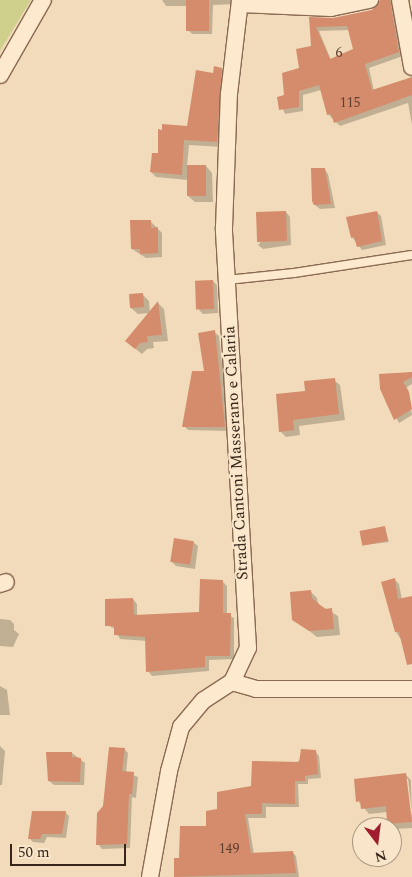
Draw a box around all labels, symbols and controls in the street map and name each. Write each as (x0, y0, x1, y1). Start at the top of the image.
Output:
house number: 6 (336, 45, 342, 61)
house number: 115 (340, 95, 360, 111)
street label: Strada Cantoni Masserano e Calaria (220, 325, 252, 581)
north arrow (352, 817, 402, 867)
scale bar (12, 834, 129, 866)
text: 50 m (18, 841, 50, 864)
house number: 149 (219, 841, 239, 857)
text: N (373, 844, 389, 868)

